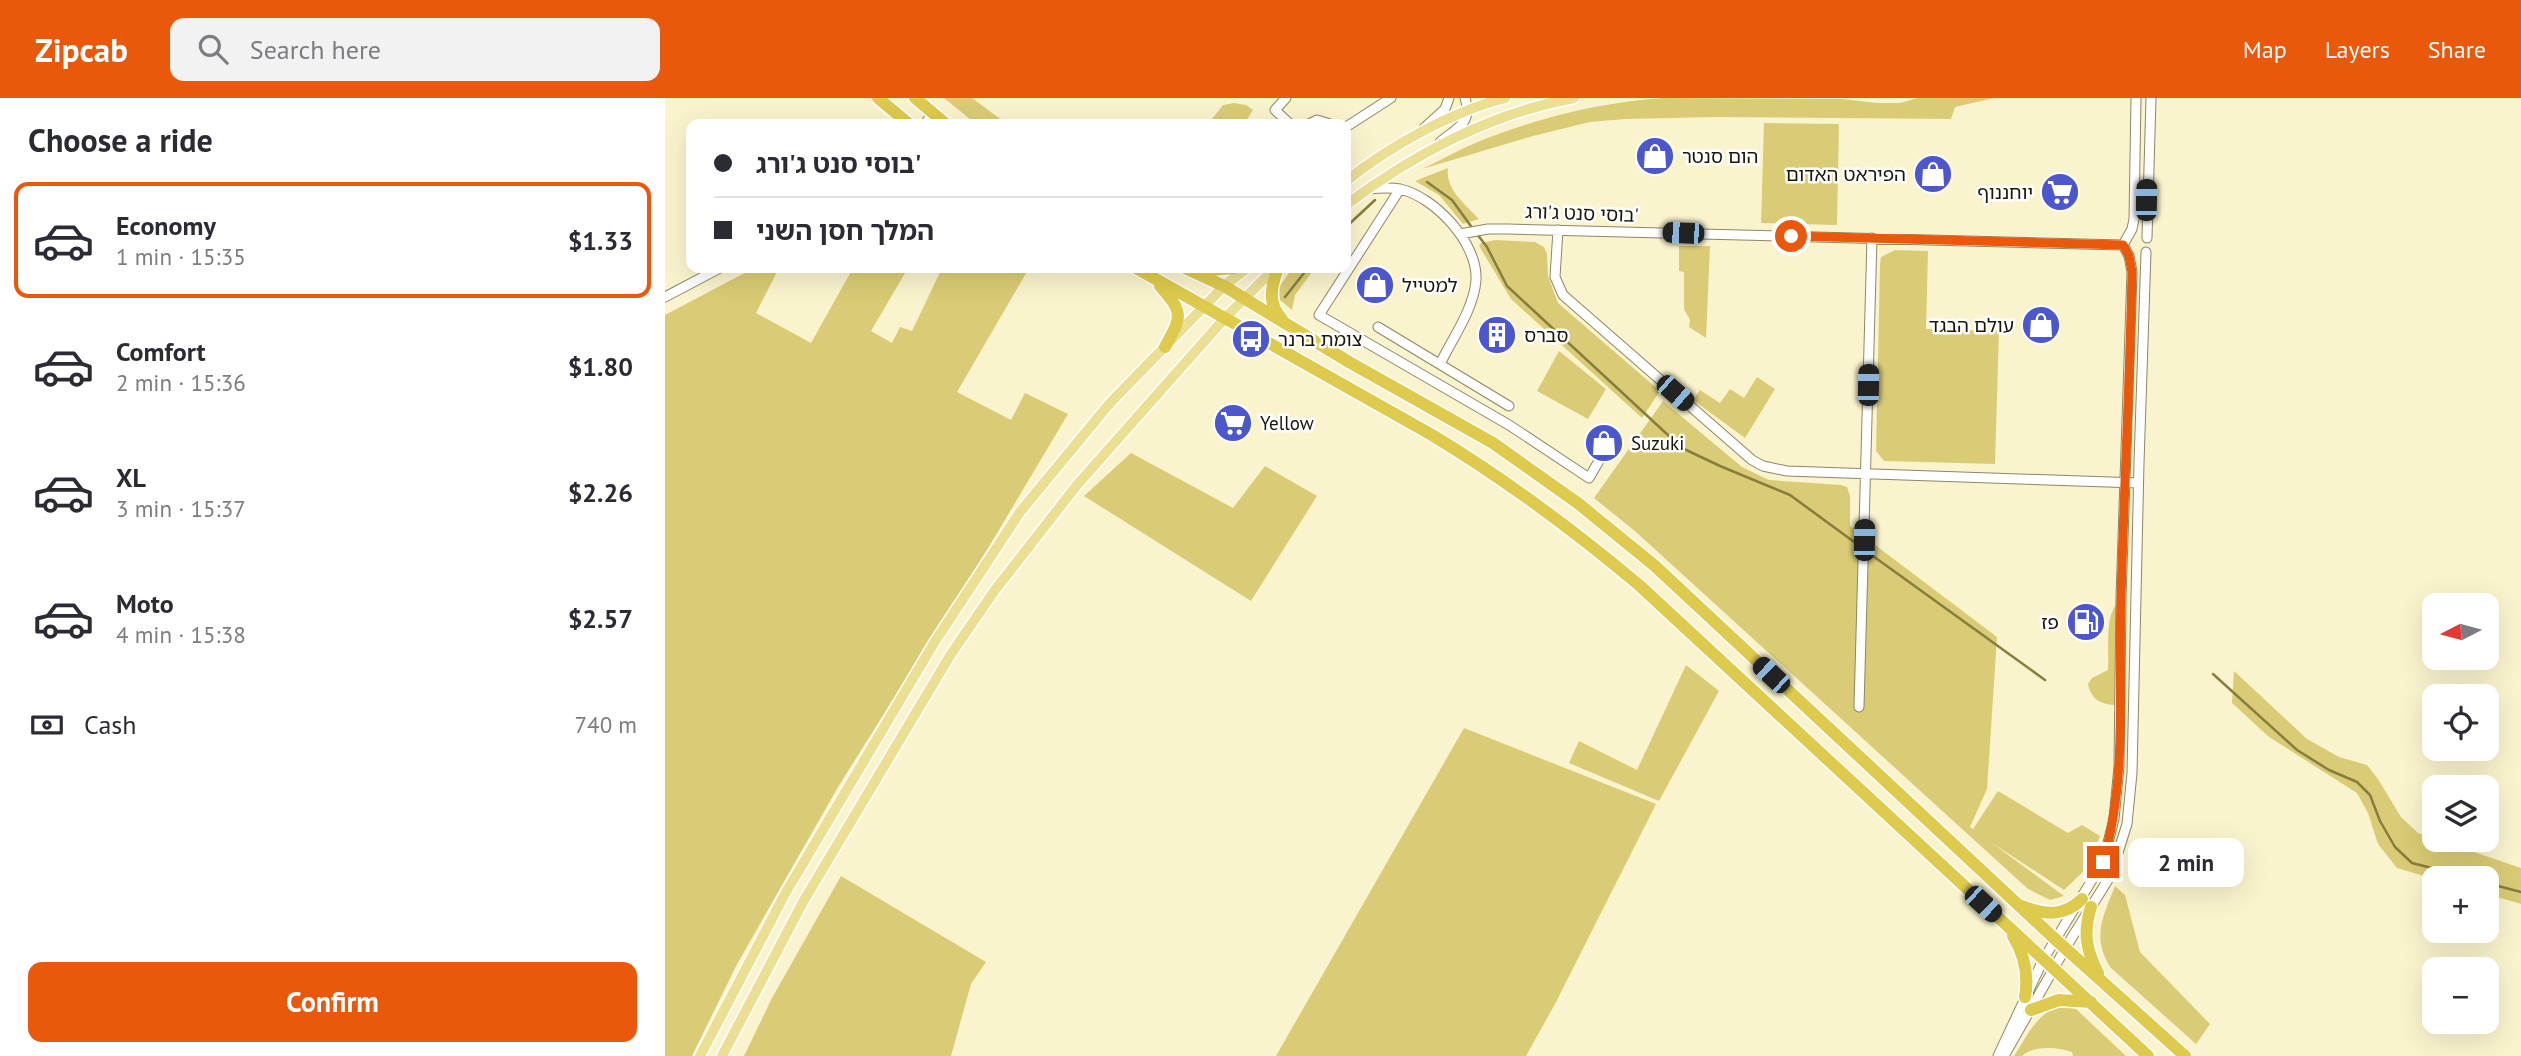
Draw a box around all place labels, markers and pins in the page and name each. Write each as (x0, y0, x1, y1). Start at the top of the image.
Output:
shop icon: הום סנטר (1634, 135, 1676, 177)
place label: הום סנטר (1682, 144, 1758, 168)
shop icon: הפיראט האדום (1912, 153, 1954, 195)
place label: הפיראט האדום (1786, 162, 1906, 186)
supermarket icon: יוחננוף (2039, 171, 2081, 213)
place label: יוחננוף (1977, 180, 2033, 204)
shop icon: למטייל (1354, 264, 1396, 306)
place label: למטייל (1402, 273, 1458, 297)
shop icon: עולם הבגד (2020, 304, 2062, 346)
place label: עולם הבגד (1929, 313, 2014, 337)
building icon: סברס (1476, 314, 1518, 356)
bus stop icon: צומת ברנר (1230, 318, 1272, 360)
place label: סברס (1524, 323, 1569, 347)
place label: צומת ברנר (1278, 327, 1362, 351)
supermarket icon: Yellow (1212, 402, 1254, 444)
place label: Yellow (1260, 411, 1314, 435)
shop icon: Suzuki (1583, 422, 1625, 464)
place label: Suzuki (1631, 431, 1684, 455)
fuel station icon: פז (2065, 601, 2107, 643)
place label: פז (2041, 610, 2059, 634)

